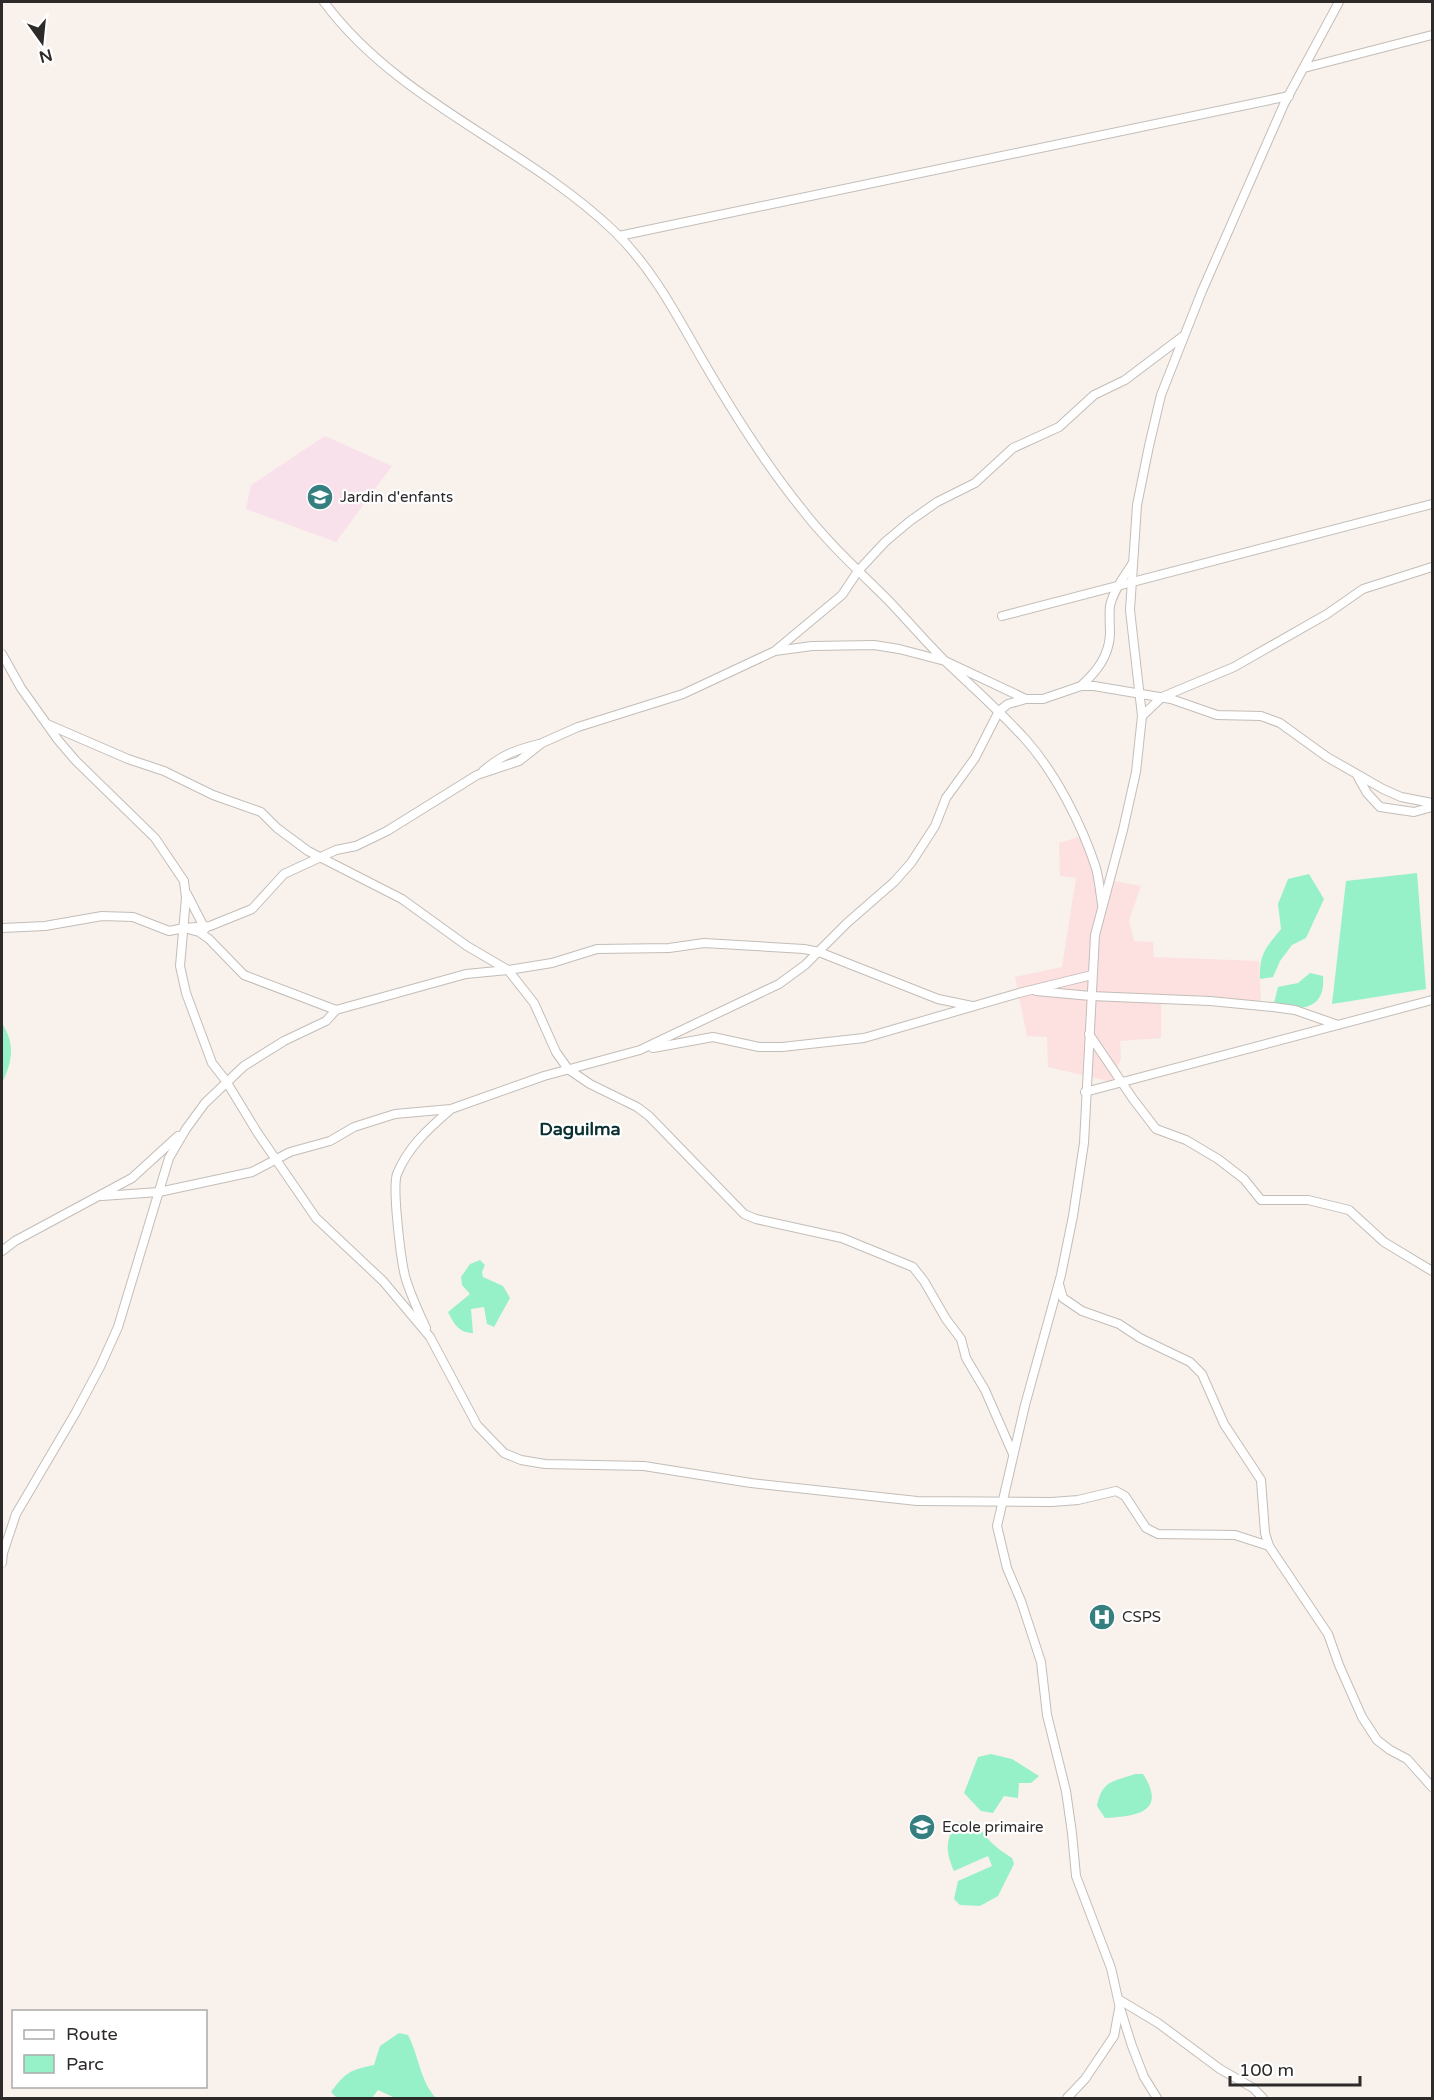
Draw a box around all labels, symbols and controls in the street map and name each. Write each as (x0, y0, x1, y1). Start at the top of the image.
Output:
north arrow (12, 12, 72, 72)
text: N (37, 44, 54, 67)
school or university icon: Jardin d'enfants (305, 482, 335, 512)
place label: Jardin d'enfants (340, 488, 453, 506)
district label: Daguilma (539, 1118, 621, 1140)
hospital icon: CSPS (1087, 1602, 1117, 1632)
place label: CSPS (1122, 1608, 1161, 1626)
school or university icon: Ecole primaire (907, 1812, 937, 1842)
place label: Ecole primaire (942, 1818, 1043, 1836)
legend (12, 2010, 207, 2088)
text: Route (66, 2023, 118, 2045)
scale bar (1230, 2049, 1360, 2087)
text: Parc (66, 2053, 104, 2075)
text: 100 m (1239, 2059, 1294, 2081)

